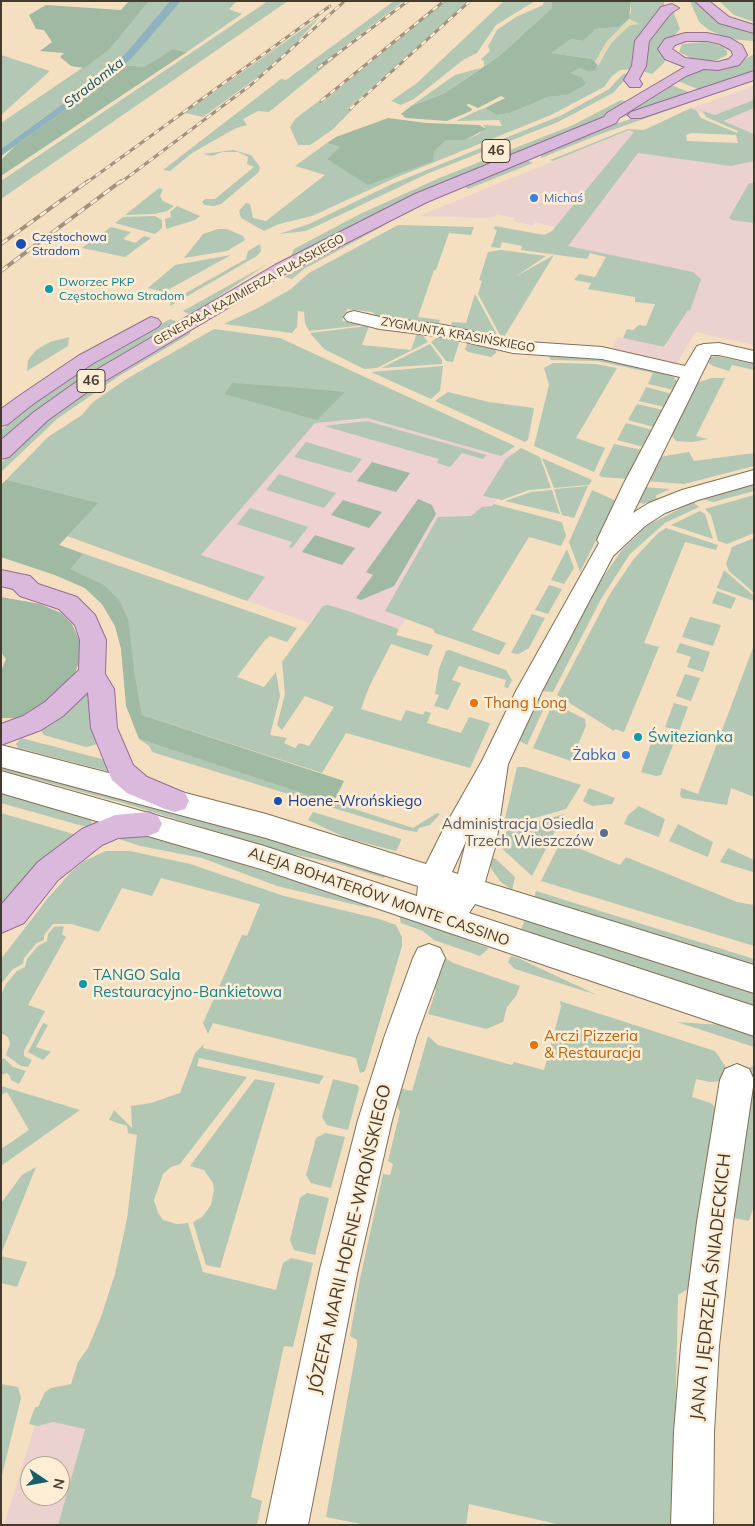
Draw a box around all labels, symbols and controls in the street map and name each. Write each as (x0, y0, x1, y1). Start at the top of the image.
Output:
water label: Stradomka (61, 54, 127, 112)
road number: 46 (482, 140, 510, 162)
place label: Michaś (544, 191, 583, 205)
marker: Michaś (528, 192, 540, 204)
place label: Częstochowa Stradom (32, 230, 107, 258)
street label: GENERAŁA KAZIMIERZA PUŁASKIEGO (151, 231, 347, 349)
marker: Częstochowa Stradom (14, 237, 28, 251)
place label: Dworzec PKP Częstochowa Stradom (59, 275, 185, 303)
marker: Dworzec PKP Częstochowa Stradom (43, 283, 55, 295)
street label: ZYGMUNTA KRASIŃSKIEGO (380, 314, 536, 356)
road number: 46 (77, 370, 105, 392)
place label: Thang Long (484, 694, 567, 712)
marker: Thang Long (468, 697, 480, 709)
place label: Świtezianka (648, 728, 733, 746)
marker: Świtezianka (632, 731, 644, 743)
place label: Żabka (573, 746, 616, 764)
marker: Żabka (620, 749, 632, 761)
place label: Hoene-Wrońskiego (288, 792, 422, 810)
marker: Hoene-Wrońskiego (272, 795, 284, 807)
place label: Administracja Osiedla Trzech Wieszczów (442, 815, 594, 850)
marker: Administracja Osiedla Trzech Wieszczów (598, 827, 610, 839)
street label: ALEJA BOHATERÓW MONTE CASSINO (246, 844, 512, 950)
place label: TANGO Sala Restauracyjno-Bankietowa (93, 966, 282, 1001)
marker: TANGO Sala Restauracyjno-Bankietowa (77, 978, 89, 990)
place label: Arczi Pizzeria & Restauracja (544, 1027, 641, 1062)
marker: Arczi Pizzeria & Restauracja (528, 1039, 540, 1051)
street label: JÓZEFA MARII HOENE-WROŃSKIEGO (304, 1082, 396, 1396)
street label: JANA I JĘDRZEJA ŚNIADECKICH (686, 1152, 736, 1422)
north arrow (20, 1456, 70, 1506)
text: N (49, 1477, 69, 1491)

